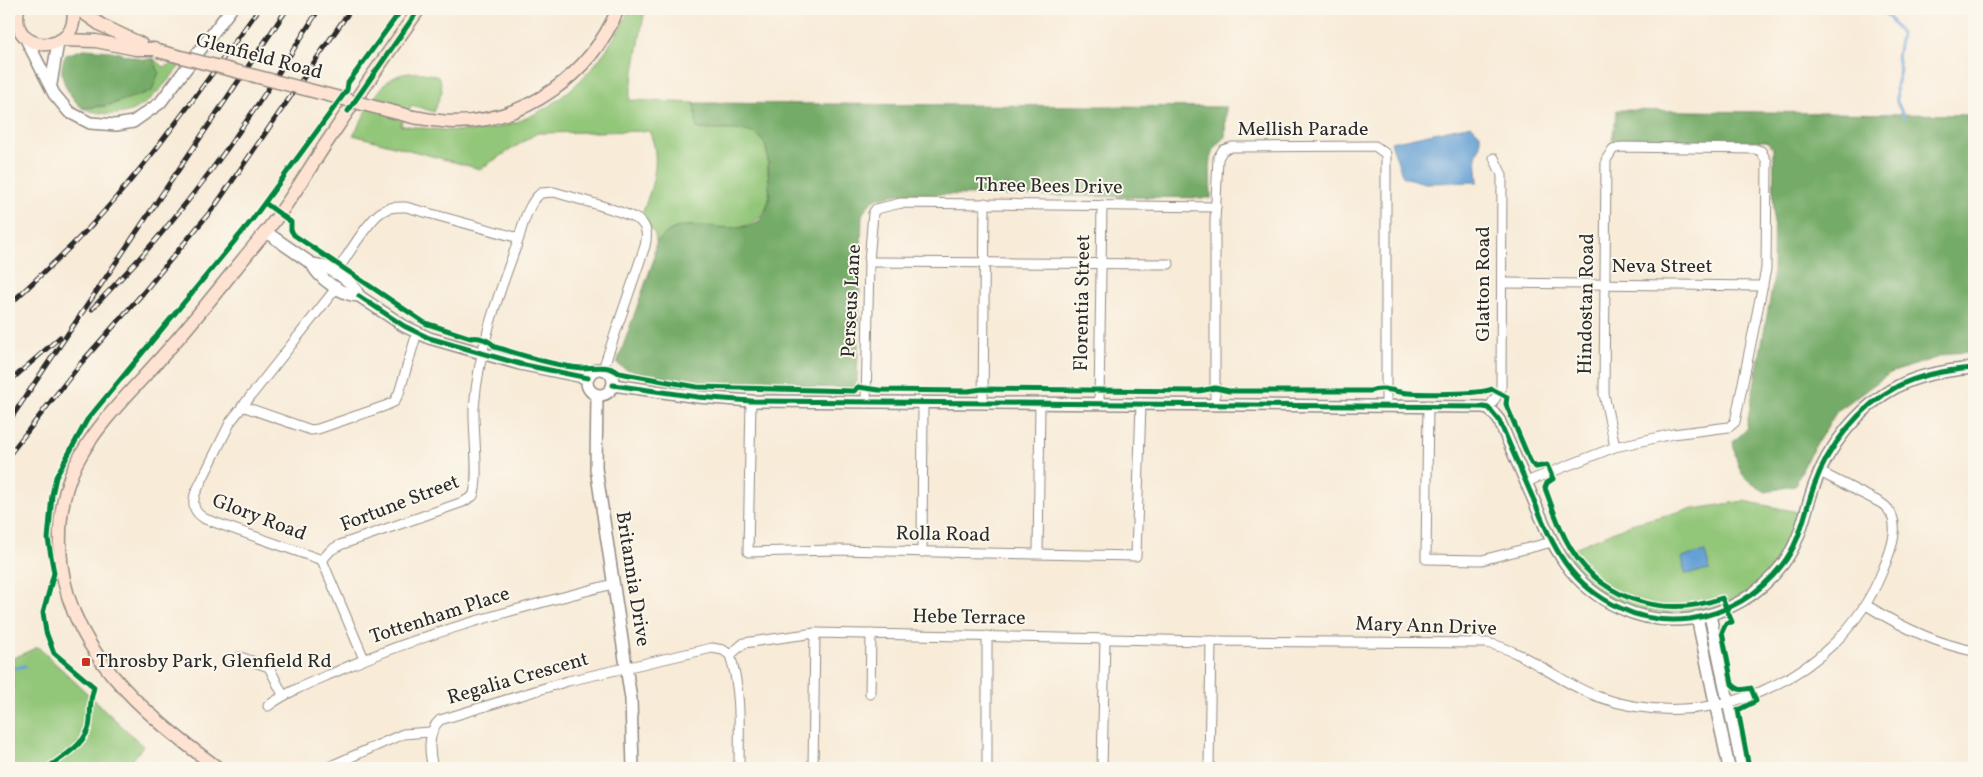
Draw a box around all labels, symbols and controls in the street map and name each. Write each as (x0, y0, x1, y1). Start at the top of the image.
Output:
street label: Glenfield Road (192, 27, 326, 87)
street label: Mellish Parade (1238, 116, 1368, 144)
street label: Three Bees Drive (975, 172, 1123, 202)
street label: Glatton Road (1470, 226, 1498, 342)
street label: Hindostan Road (1572, 233, 1602, 375)
street label: Florentia Street (1068, 234, 1098, 372)
street label: Perseus Lane (835, 244, 869, 358)
street label: Neva Street (1611, 253, 1713, 281)
street label: Fortune Street (336, 468, 464, 540)
street label: Glory Road (208, 487, 310, 549)
street label: Britannia Drive (607, 509, 657, 649)
street label: Rolla Road (895, 520, 991, 550)
street label: Tottenham Place (366, 580, 514, 652)
street label: Hebe Terrace (912, 603, 1026, 633)
street label: Mary Ann Drive (1355, 611, 1497, 643)
street label: Regalia Crescent (444, 645, 592, 713)
place label: Throsby Park, Glenfield Rd (96, 648, 332, 676)
marker: Throsby Park, Glenfield Rd (80, 656, 92, 668)

